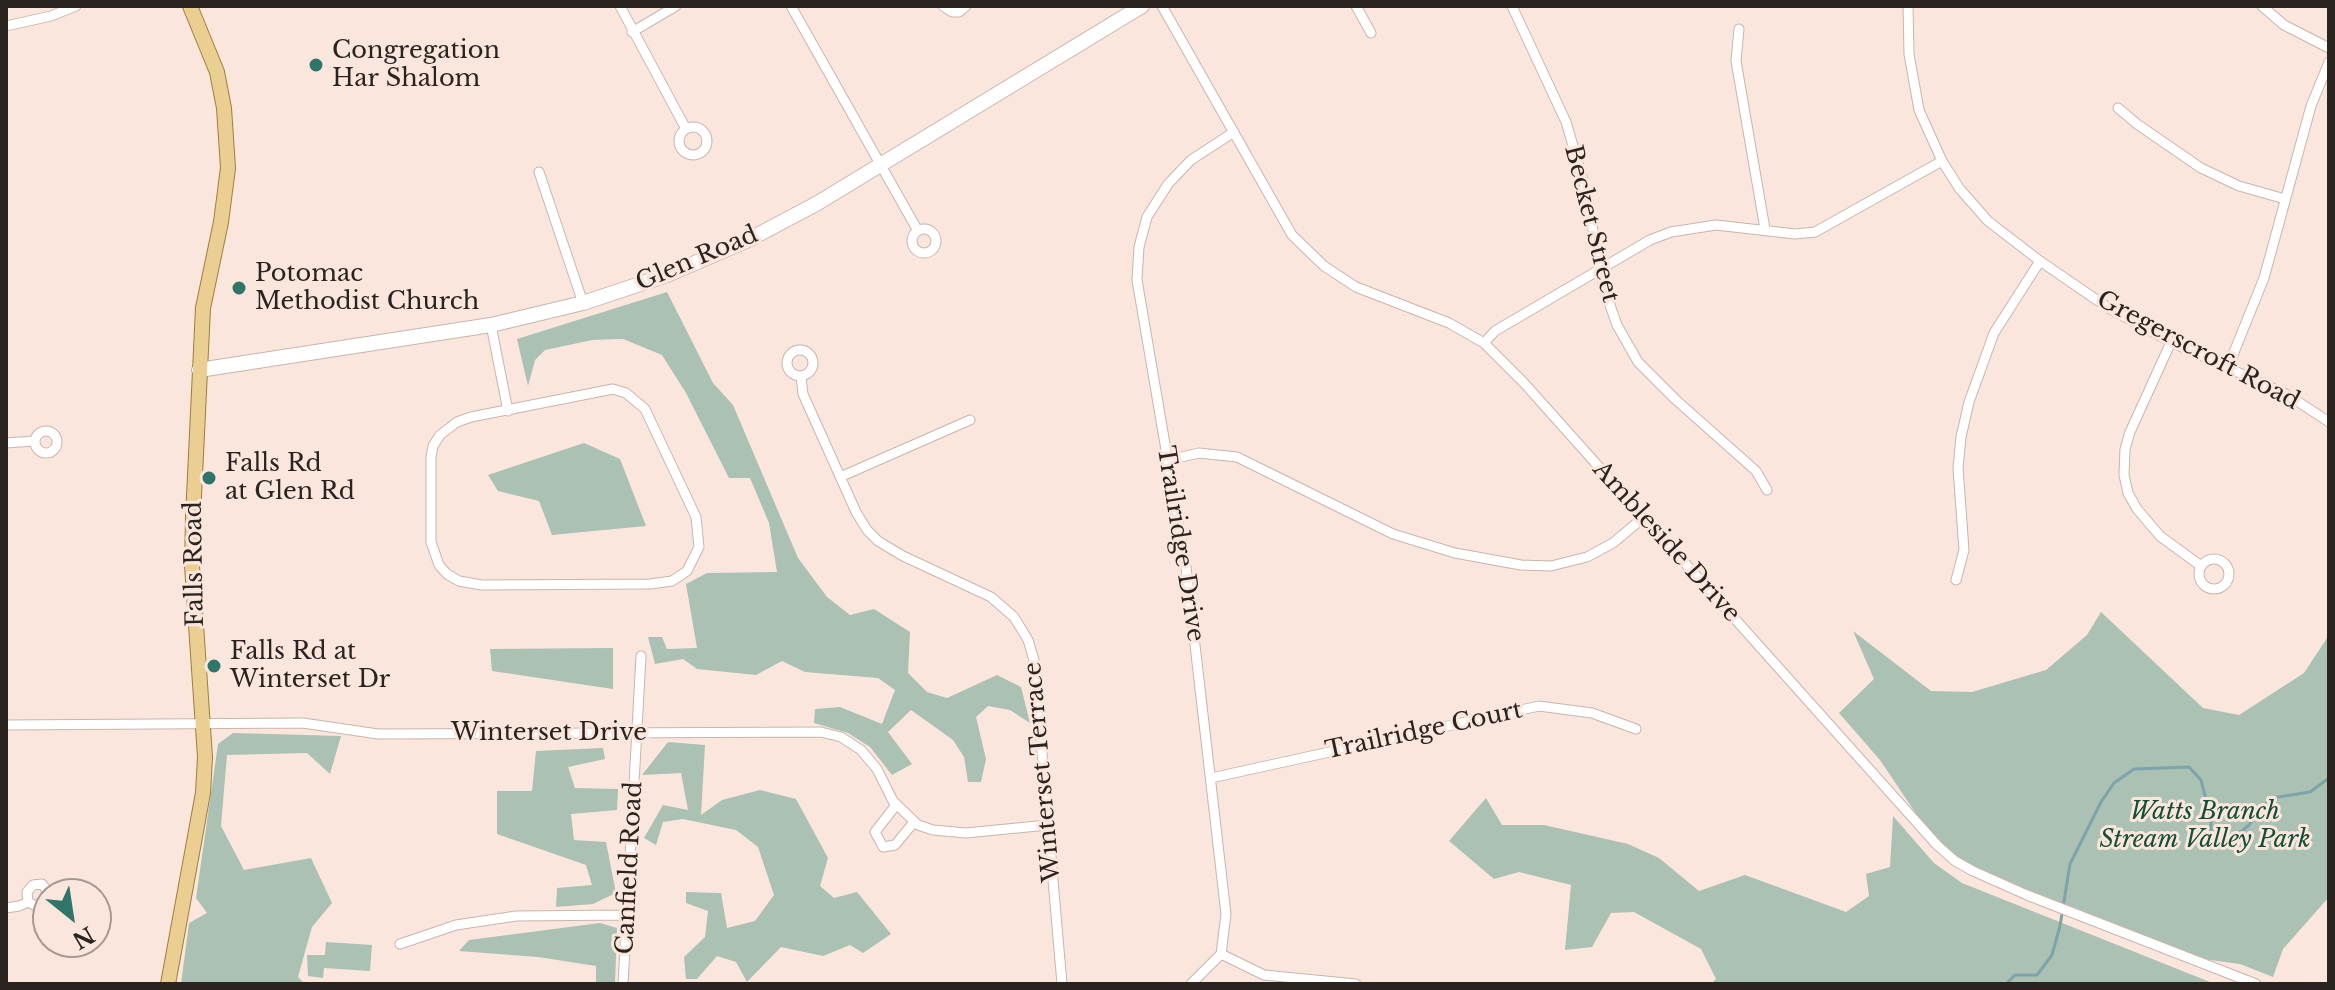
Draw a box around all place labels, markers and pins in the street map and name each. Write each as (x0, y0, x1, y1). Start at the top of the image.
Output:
place label: Congregation Har Shalom (332, 37, 500, 93)
marker: Congregation Har Shalom (307, 56, 325, 74)
place label: Potomac Methodist Church (255, 260, 479, 316)
marker: Potomac Methodist Church (230, 279, 248, 297)
place label: Falls Rd at Glen Rd (225, 450, 355, 506)
marker: Falls Rd at Glen Rd (200, 469, 218, 487)
place label: Falls Rd at Winterset Dr (230, 638, 390, 694)
marker: Falls Rd at Winterset Dr (205, 657, 223, 675)

